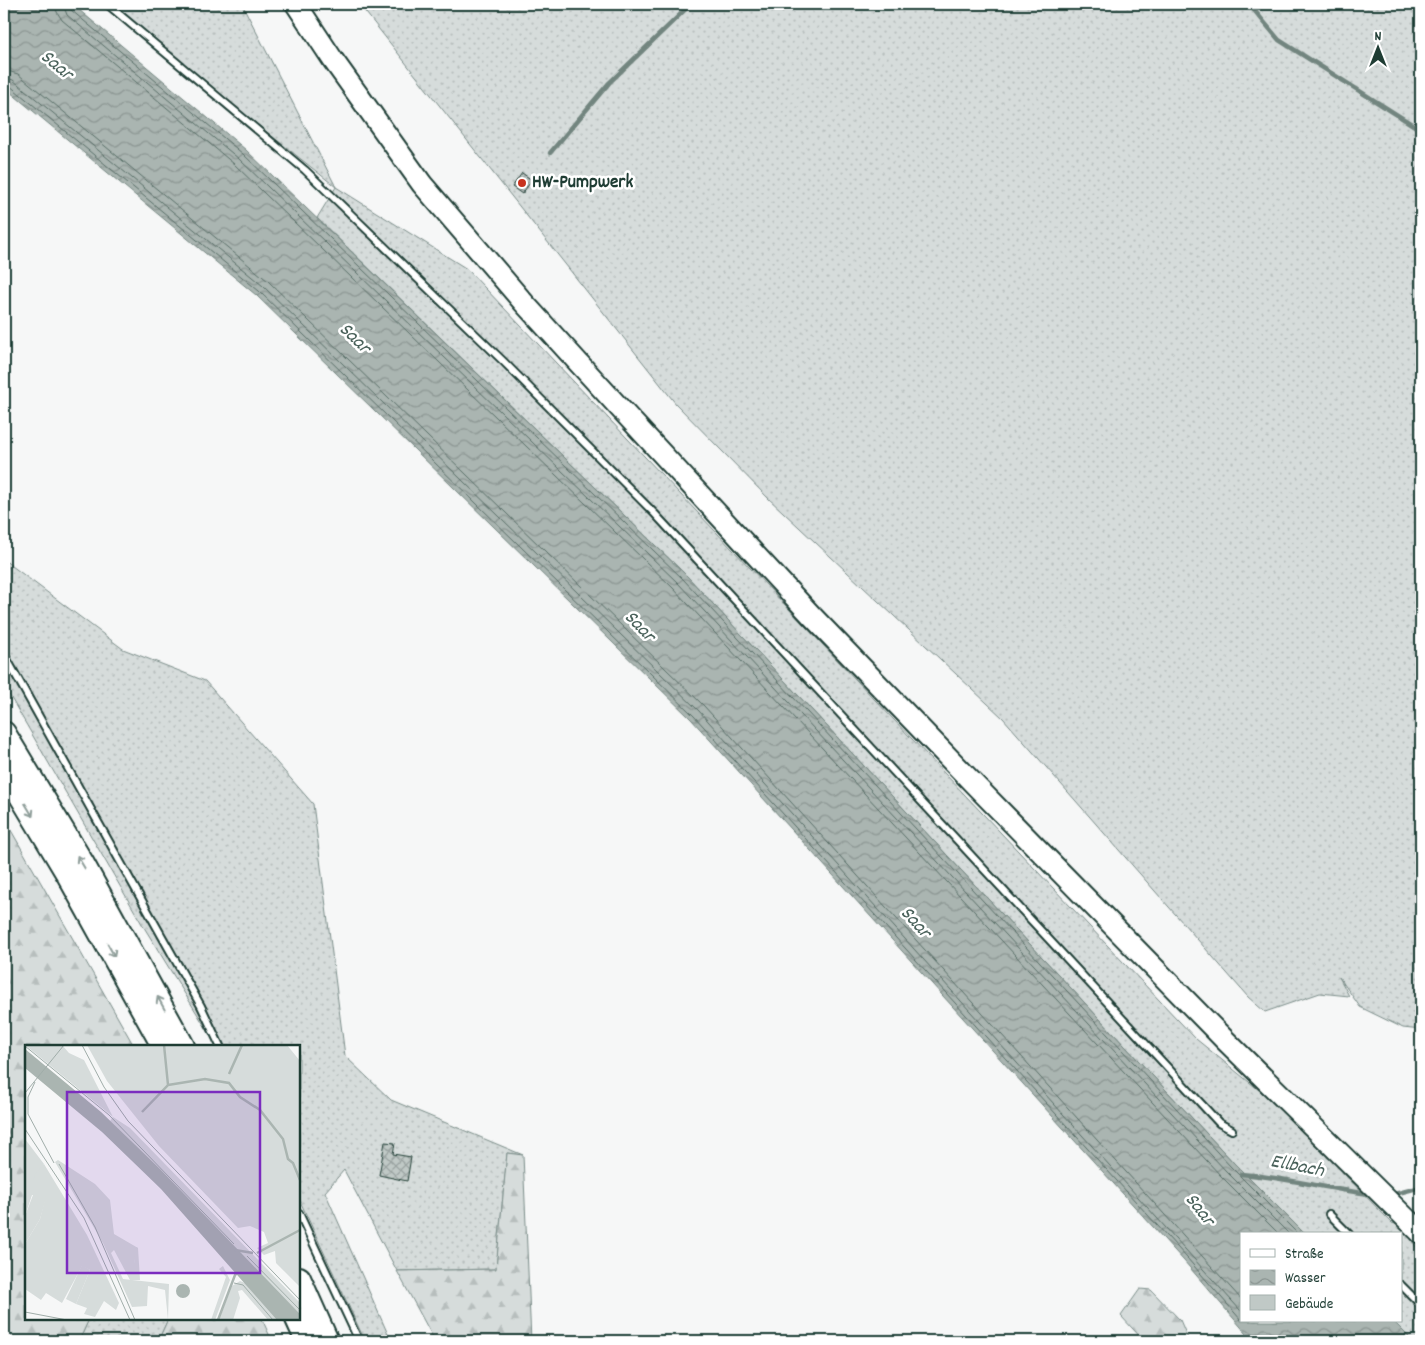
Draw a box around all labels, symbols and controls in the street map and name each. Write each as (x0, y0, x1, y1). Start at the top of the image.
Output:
north arrow (1352, 22, 1402, 72)
text: N (1375, 27, 1382, 47)
water label: Saar (34, 44, 80, 90)
place label: HW-Pumpwerk (532, 170, 633, 197)
marker: HW-Pumpwerk (516, 177, 528, 189)
water label: Saar (332, 317, 378, 363)
water label: Saar (617, 605, 663, 651)
one-way arrow (24, 802, 34, 816)
one-way arrow (75, 855, 85, 869)
water label: Saar (893, 901, 939, 947)
one-way arrow (107, 942, 116, 957)
one-way arrow (155, 996, 165, 1011)
inset map (25, 1045, 300, 1320)
water label: Ellbach (1268, 1148, 1327, 1186)
water label: Saar (1177, 1188, 1222, 1234)
legend (1240, 1232, 1402, 1322)
text: Straße (1285, 1244, 1324, 1266)
text: Wasser (1285, 1268, 1326, 1290)
text: Gebäude (1285, 1294, 1334, 1316)

